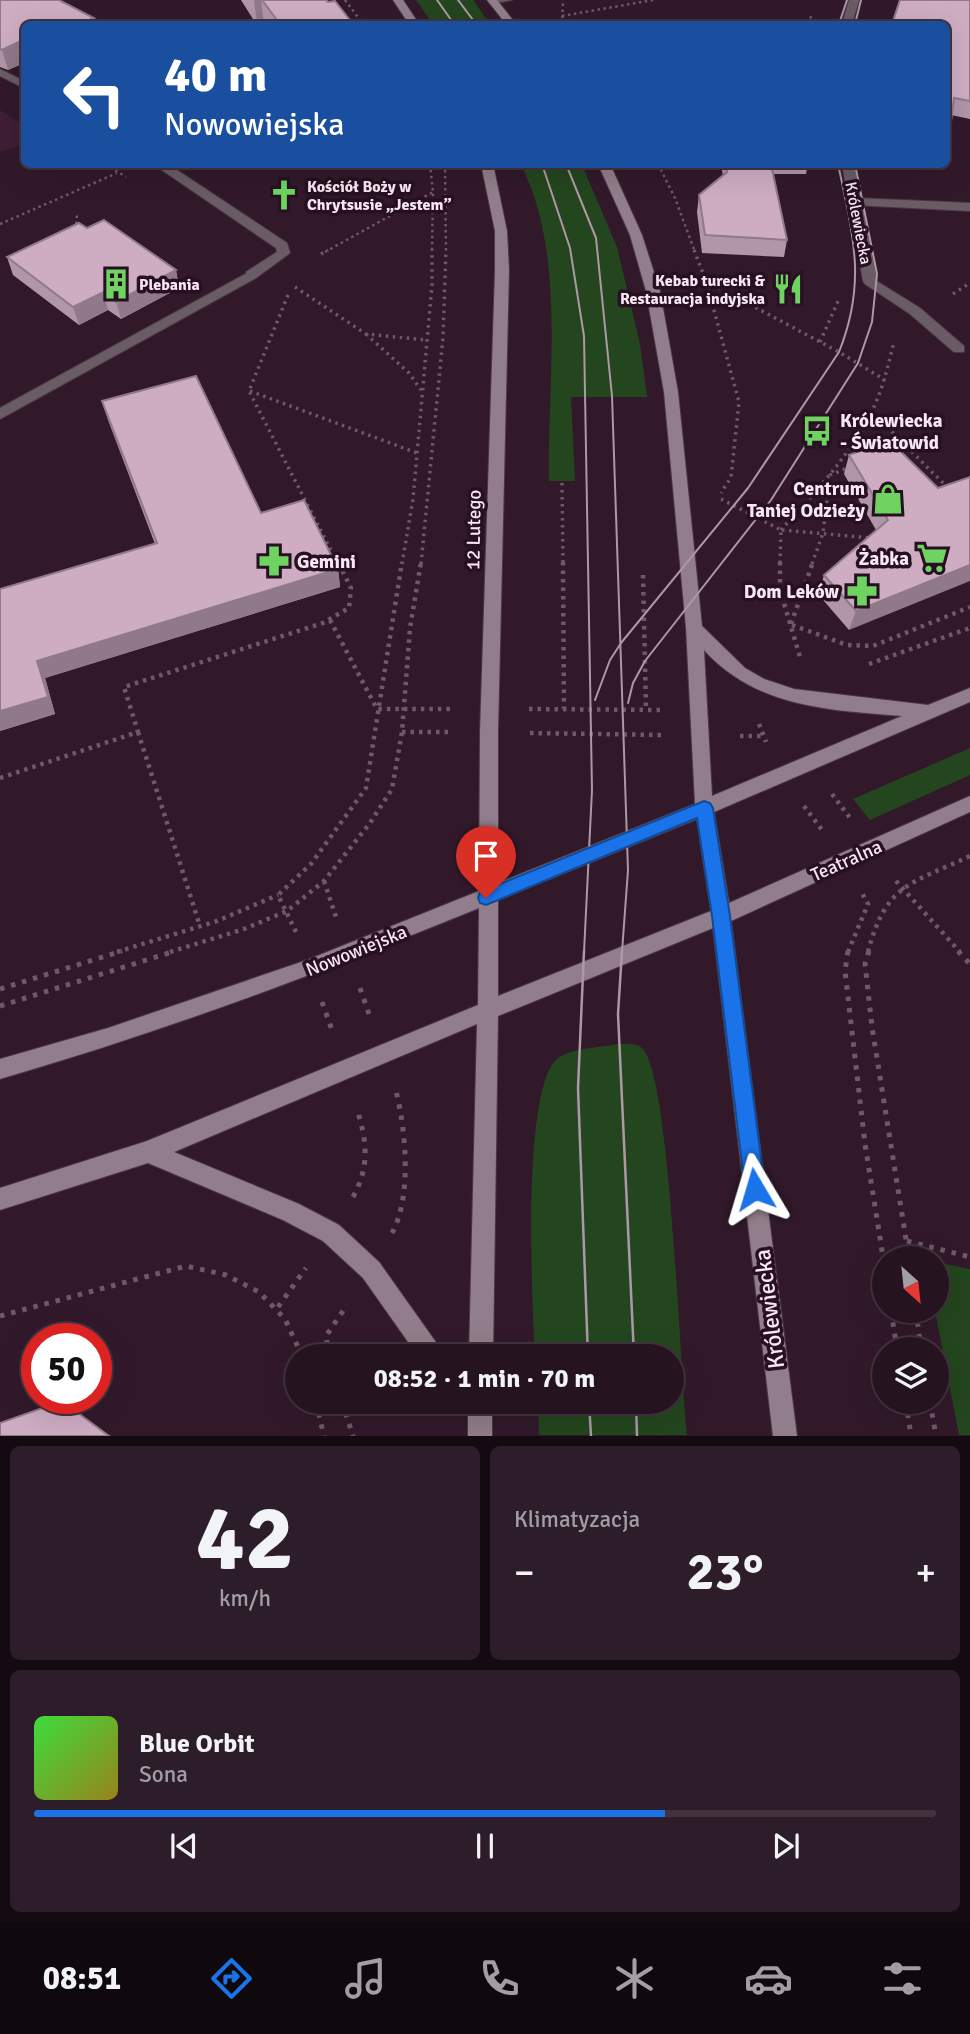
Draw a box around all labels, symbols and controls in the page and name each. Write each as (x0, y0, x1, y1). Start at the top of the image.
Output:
text: 40 m (164, 45, 267, 105)
icon: left (49, 49, 140, 140)
text: Nowowiejska (164, 105, 344, 144)
place label: Kościół Boży w Chrytsusie „Jestem” (307, 177, 451, 215)
church icon: Kościół Boży w Chrytsusie „Jestem” (267, 178, 301, 212)
street label: Królewiecka (840, 180, 876, 266)
building icon: Plebania (99, 267, 133, 301)
place label: Kebab turecki & Restauracja indyjska (620, 271, 765, 309)
restaurant icon: Kebab turecki & Restauracja indyjska (771, 272, 805, 306)
place label: Plebania (139, 275, 200, 295)
place label: Królewiecka - Światowid (840, 409, 943, 455)
bus stop icon: Królewiecka - Światowid (800, 414, 834, 448)
place label: Centrum Taniej Odzieży (747, 477, 866, 523)
shop icon: Centrum Taniej Odzieży (871, 482, 905, 516)
street label: 12 Lutego (461, 489, 487, 570)
supermarket icon: Żabka (915, 541, 949, 575)
pharmacy icon: Gemini (257, 544, 291, 578)
place label: Żabka (859, 547, 909, 571)
place label: Gemini (297, 550, 356, 574)
pharmacy icon: Dom Leków (845, 574, 879, 608)
place label: Dom Leków (744, 580, 840, 604)
pin (456, 826, 516, 898)
street label: Teatralna (807, 835, 886, 887)
icon: arrive (467, 837, 505, 875)
street label: Nowowiejska (302, 920, 411, 982)
position arrow (718, 1152, 792, 1226)
north arrow (872, 1246, 948, 1323)
map controls (872, 1246, 949, 1414)
street label: Królewiecka (748, 1248, 791, 1370)
speed limit sign: 50 (21, 1323, 112, 1414)
button: layers (872, 1337, 949, 1414)
text: 08:52 · 1 min · 70 m (374, 1363, 595, 1395)
text: 42 (196, 1482, 294, 1595)
text: Klimatyzacja (514, 1505, 640, 1534)
text: 23° (687, 1540, 763, 1604)
text: − (514, 1549, 535, 1596)
text: + (915, 1549, 936, 1596)
text: km/h (219, 1584, 271, 1613)
text: Blue Orbit (139, 1728, 255, 1760)
text: Sona (139, 1760, 188, 1789)
icon: previous (165, 1827, 203, 1865)
icon: pause (466, 1827, 504, 1865)
icon: next (767, 1827, 805, 1865)
icon: directions (207, 1954, 256, 2003)
icon: music (341, 1954, 390, 2003)
icon: phone (475, 1954, 524, 2003)
icon: climate (610, 1954, 659, 2003)
icon: car (744, 1954, 793, 2003)
icon: filters (878, 1954, 927, 2003)
text: 08:51 (43, 1959, 121, 1998)

